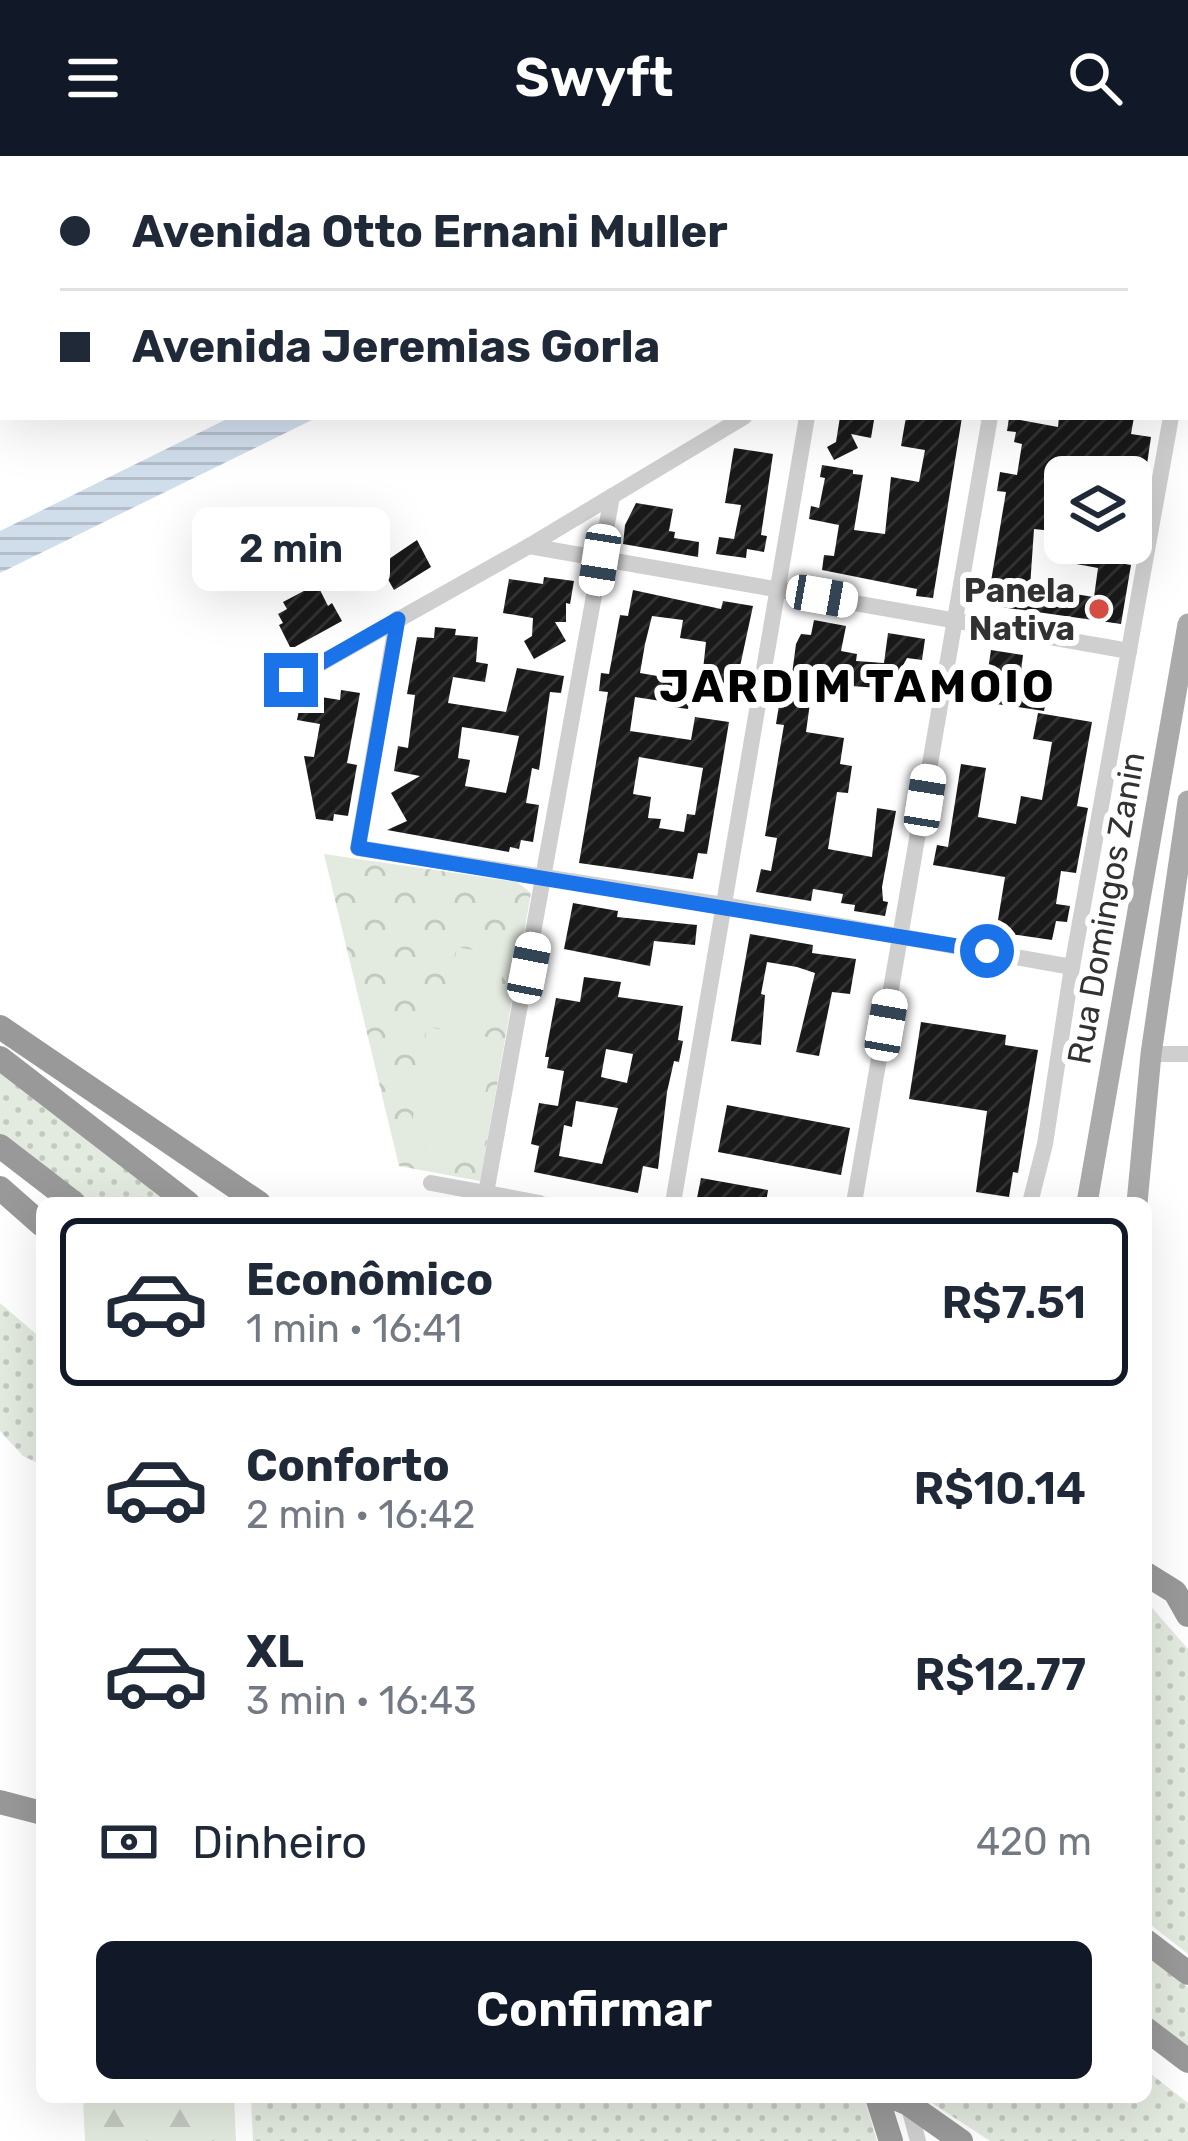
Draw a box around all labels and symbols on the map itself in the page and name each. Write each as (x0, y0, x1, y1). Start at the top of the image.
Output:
callout: 2 min (192, 506, 390, 590)
car (577, 522, 623, 598)
place label: Panela Nativa (964, 571, 1075, 648)
car (783, 572, 861, 620)
marker: Panela Nativa (1086, 596, 1112, 622)
route end (264, 653, 318, 707)
district label: JARDIM TAMOIO (659, 660, 1057, 713)
street label: Rua Domingos Zanin (1059, 749, 1153, 1067)
car (902, 762, 948, 838)
route start (960, 924, 1014, 978)
car (504, 929, 554, 1007)
car (862, 986, 910, 1064)

